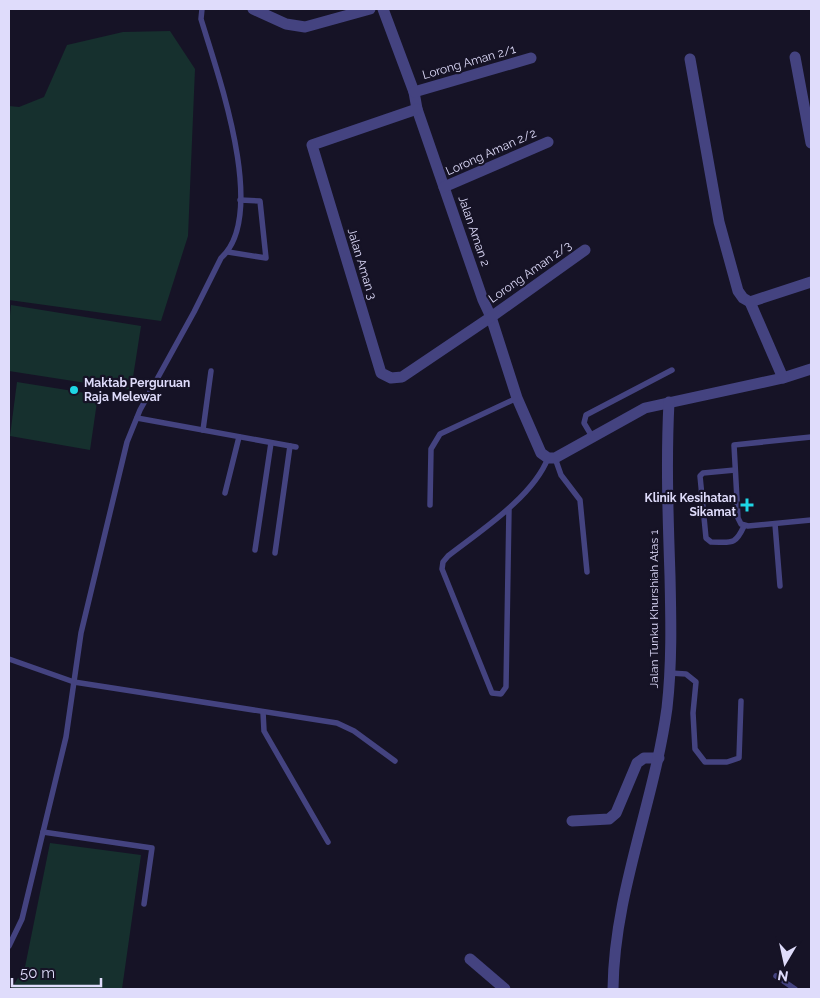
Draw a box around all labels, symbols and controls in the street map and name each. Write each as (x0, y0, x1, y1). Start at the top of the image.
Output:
street label: Lorong Aman 2/1 (421, 42, 517, 82)
street label: Lorong Aman 2/2 (444, 126, 538, 178)
street label: Jalan Aman 2 (455, 194, 493, 268)
street label: Jalan Aman 3 (345, 227, 379, 301)
street label: Lorong Aman 2/3 (486, 238, 574, 306)
place label: Maktab Perguruan Raja Melewar (84, 376, 190, 404)
marker: Maktab Perguruan Raja Melewar (68, 384, 80, 396)
place label: Klinik Kesihatan Sikamat (645, 491, 736, 519)
marker: Klinik Kesihatan Sikamat (740, 498, 754, 512)
street label: Jalan Tunku Khurshiah Atas 1 (647, 530, 661, 688)
north arrow (760, 938, 810, 988)
scale bar (12, 956, 101, 988)
text: 50 m (20, 964, 55, 982)
text: N (776, 967, 789, 985)

